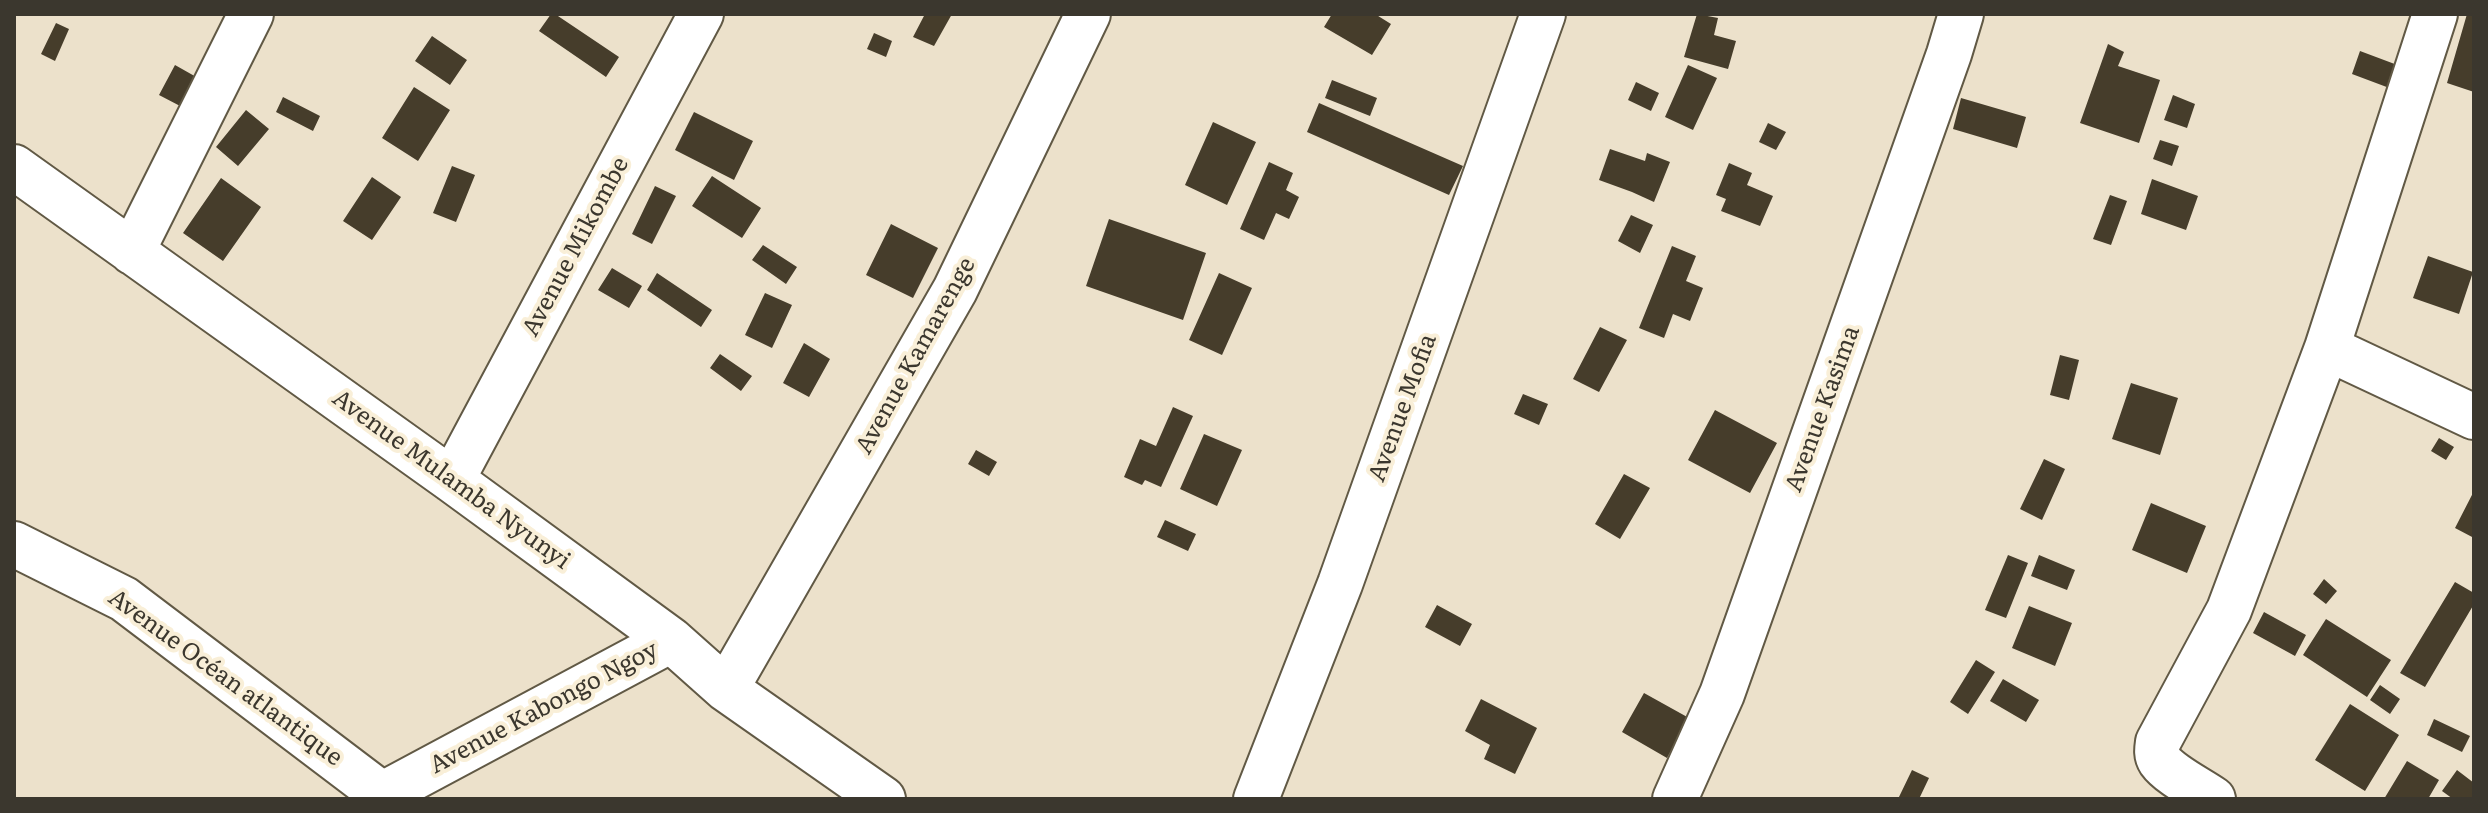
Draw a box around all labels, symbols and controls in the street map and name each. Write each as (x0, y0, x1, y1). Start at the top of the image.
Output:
street label: Avenue Mikombe (517, 153, 635, 341)
street label: Avenue Kamarenge (850, 253, 982, 459)
street label: Avenue Kasima (1780, 322, 1866, 496)
street label: Avenue Mofia (1363, 330, 1443, 486)
street label: Avenue Mulamba Nyunyi (326, 384, 576, 576)
street label: Avenue Océan atlantique (102, 583, 348, 773)
street label: Avenue Kabongo Ngoy (425, 636, 663, 780)

